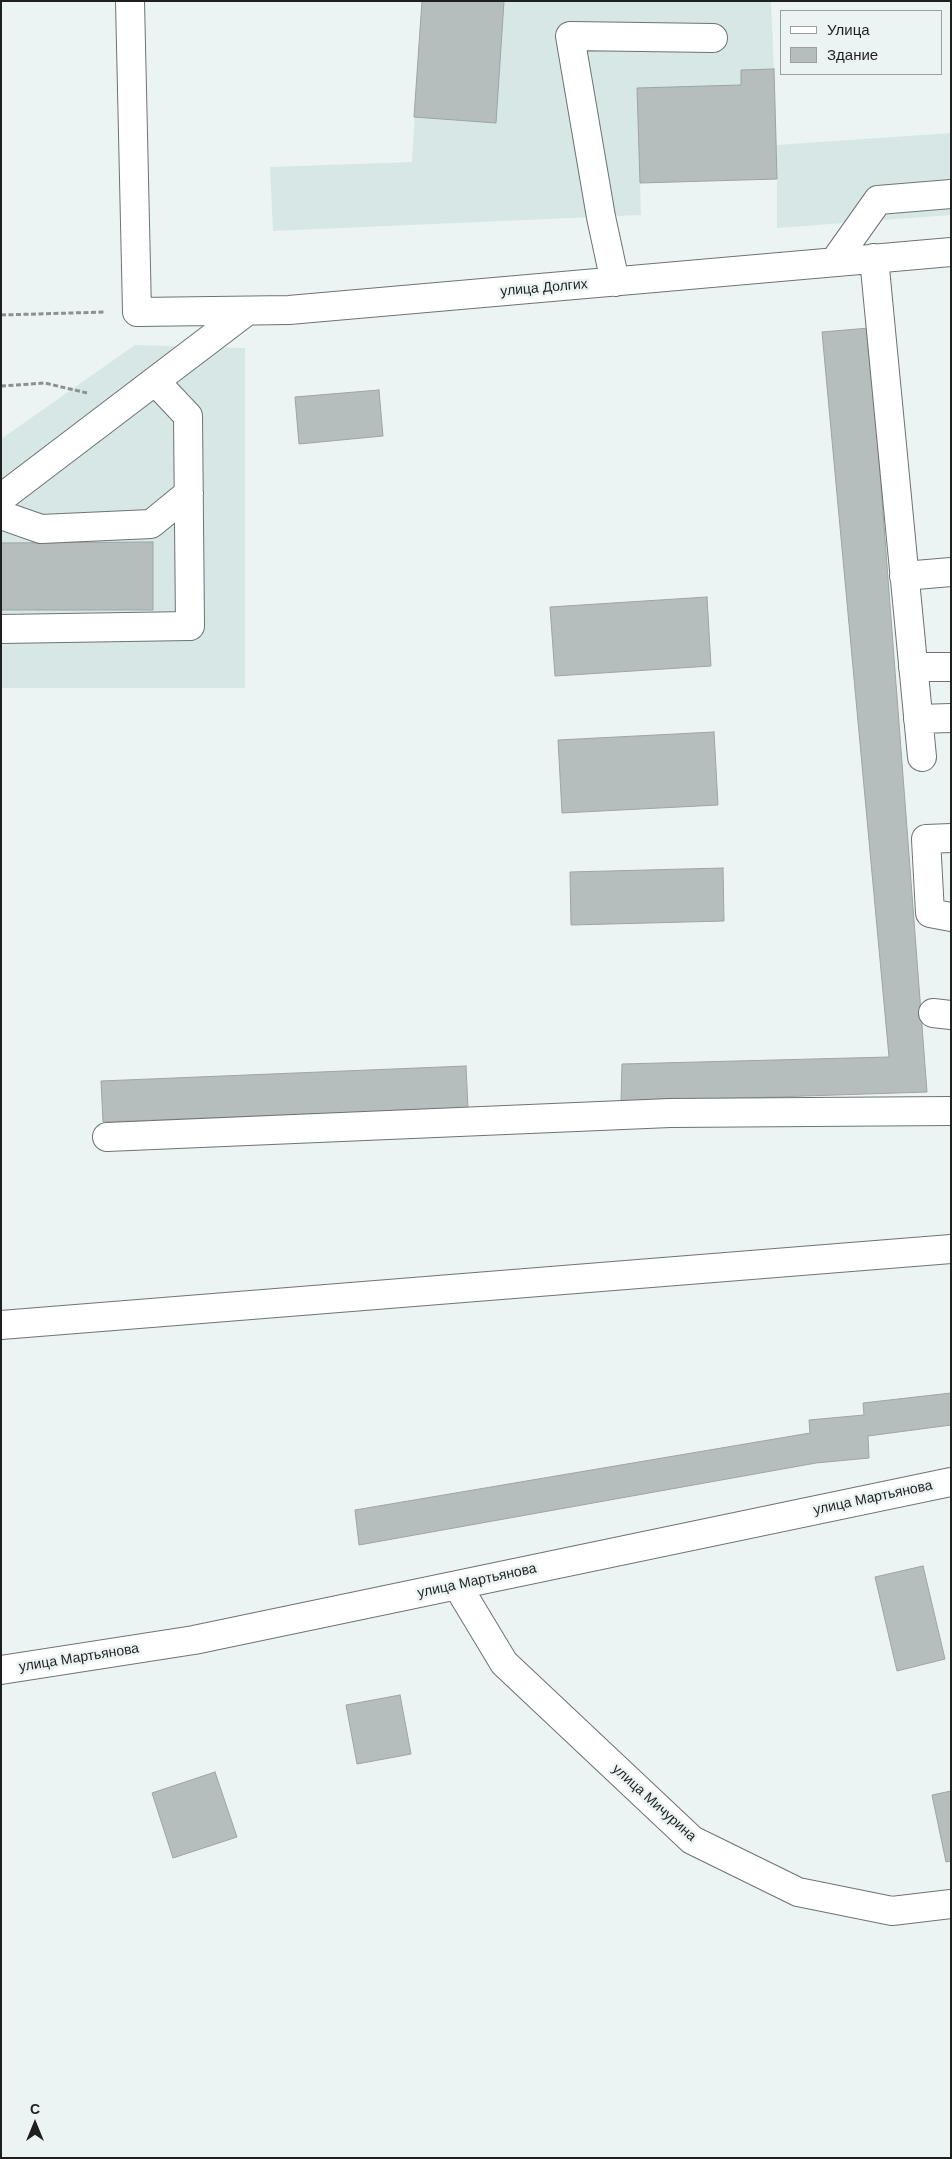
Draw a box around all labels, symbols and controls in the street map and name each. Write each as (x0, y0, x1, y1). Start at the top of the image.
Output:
legend (780, 10, 942, 75)
text: Улица (827, 21, 870, 38)
text: Здание (827, 46, 878, 63)
street label: улица Долгих (500, 276, 588, 300)
street label: улица Мартьянова (812, 1477, 934, 1519)
street label: улица Мартьянова (416, 1560, 538, 1602)
street label: улица Мартьянова (18, 1640, 140, 1676)
street label: улица Мичурина (609, 1761, 699, 1845)
north arrow (10, 2099, 60, 2149)
text: С (30, 2101, 40, 2117)

